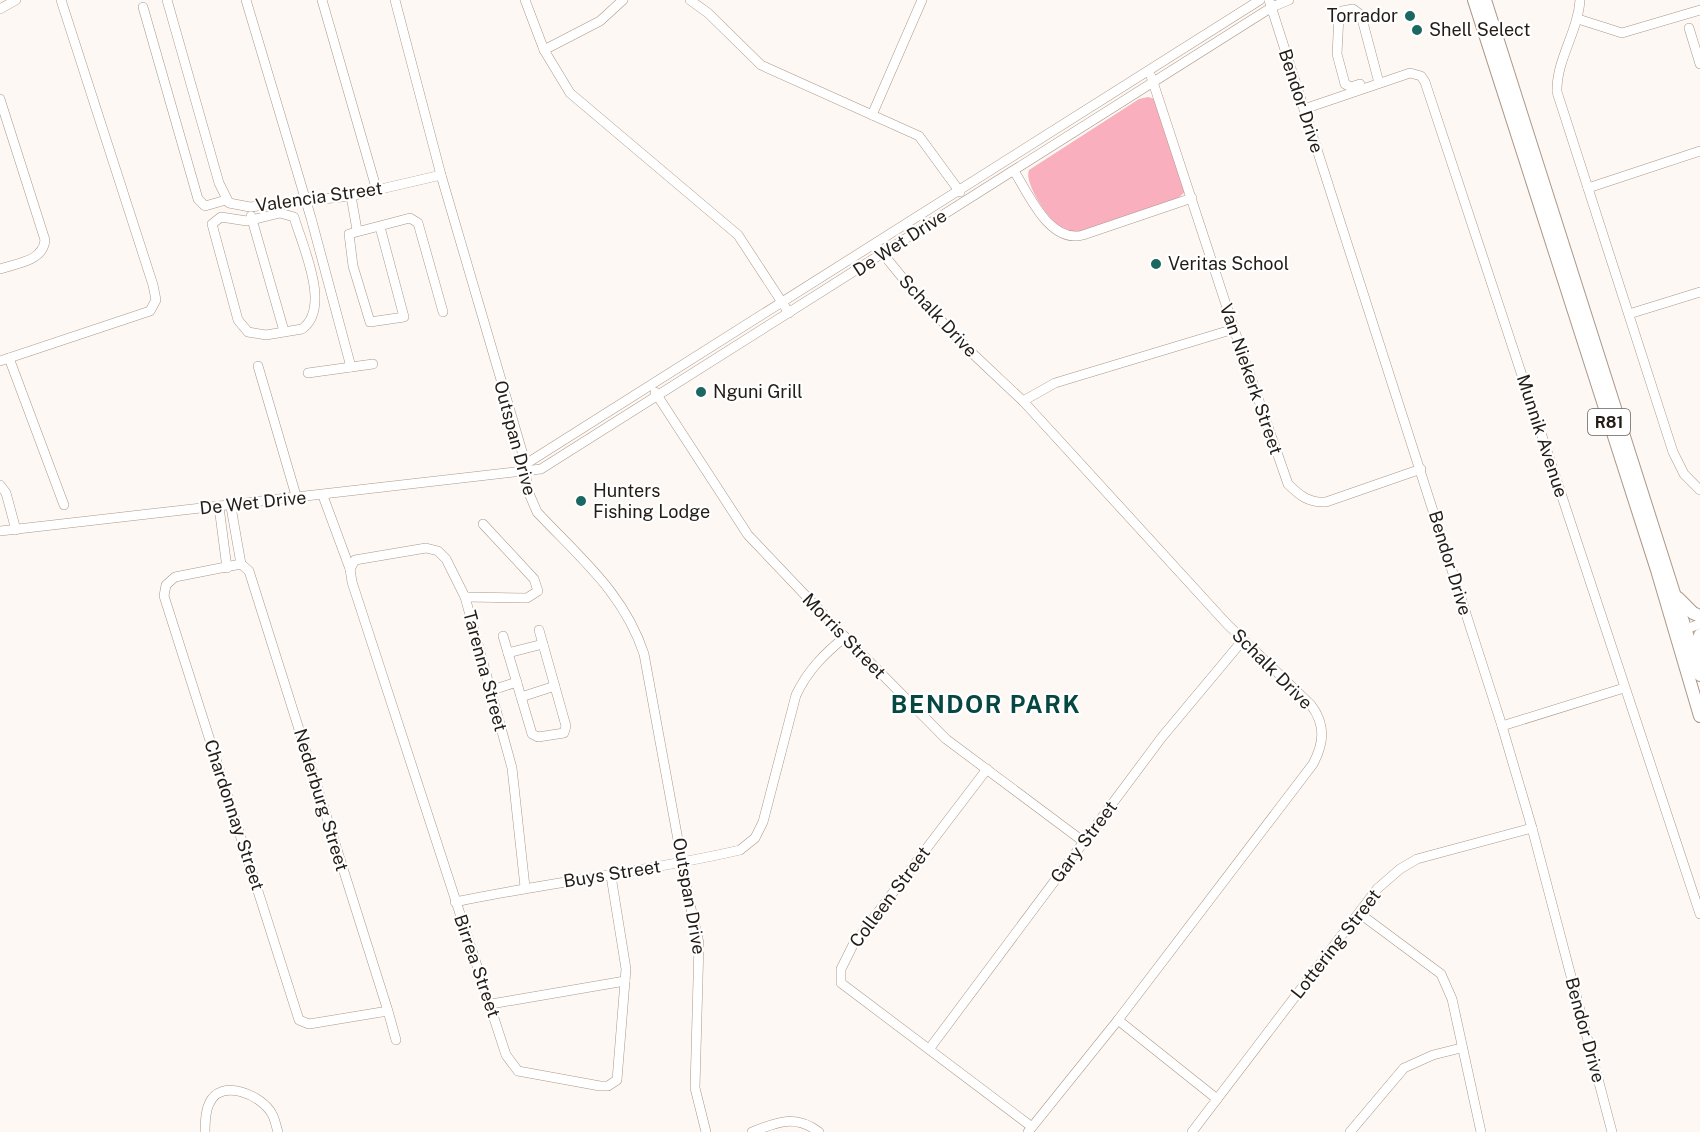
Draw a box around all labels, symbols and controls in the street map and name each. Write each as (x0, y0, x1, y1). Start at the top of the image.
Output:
place label: Torrador (1327, 5, 1398, 26)
marker: Torrador (1403, 9, 1417, 23)
place label: Shell Select (1429, 19, 1530, 40)
marker: Shell Select (1410, 23, 1424, 37)
street label: Bendor Drive (1275, 46, 1328, 156)
street label: Valencia Street (254, 177, 384, 216)
street label: De Wet Drive (849, 205, 950, 281)
place label: Veritas School (1168, 253, 1289, 274)
marker: Veritas School (1149, 257, 1163, 271)
street label: Schalk Drive (895, 270, 982, 361)
street label: Van Niekerk Street (1216, 301, 1287, 457)
street label: Munnik Avenue (1513, 372, 1572, 500)
street label: Outspan Drive (490, 378, 541, 498)
place label: Nguni Grill (713, 381, 803, 402)
marker: Nguni Grill (694, 385, 708, 399)
road number: R81 (1588, 409, 1630, 435)
place label: Hunters Fishing Lodge (593, 480, 710, 522)
street label: De Wet Drive (199, 486, 307, 519)
marker: Hunters Fishing Lodge (574, 494, 588, 508)
street label: Bendor Drive (1425, 508, 1476, 618)
street label: Morris Street (798, 589, 890, 683)
street label: Tarenna Street (459, 608, 512, 734)
street label: Schalk Drive (1228, 624, 1317, 713)
district label: BENDOR PARK (891, 690, 1081, 718)
street label: Nederburg Street (290, 726, 353, 874)
street label: Chardonnay Street (200, 737, 269, 893)
street label: Gary Street (1046, 797, 1121, 887)
street label: Outspan Drive (669, 836, 710, 956)
street label: Colleen Street (845, 842, 934, 951)
street label: Buys Street (562, 855, 662, 892)
street label: Lottering Street (1286, 885, 1385, 1003)
street label: Birrea Street (450, 912, 505, 1020)
street label: Bendor Drive (1561, 975, 1610, 1085)

